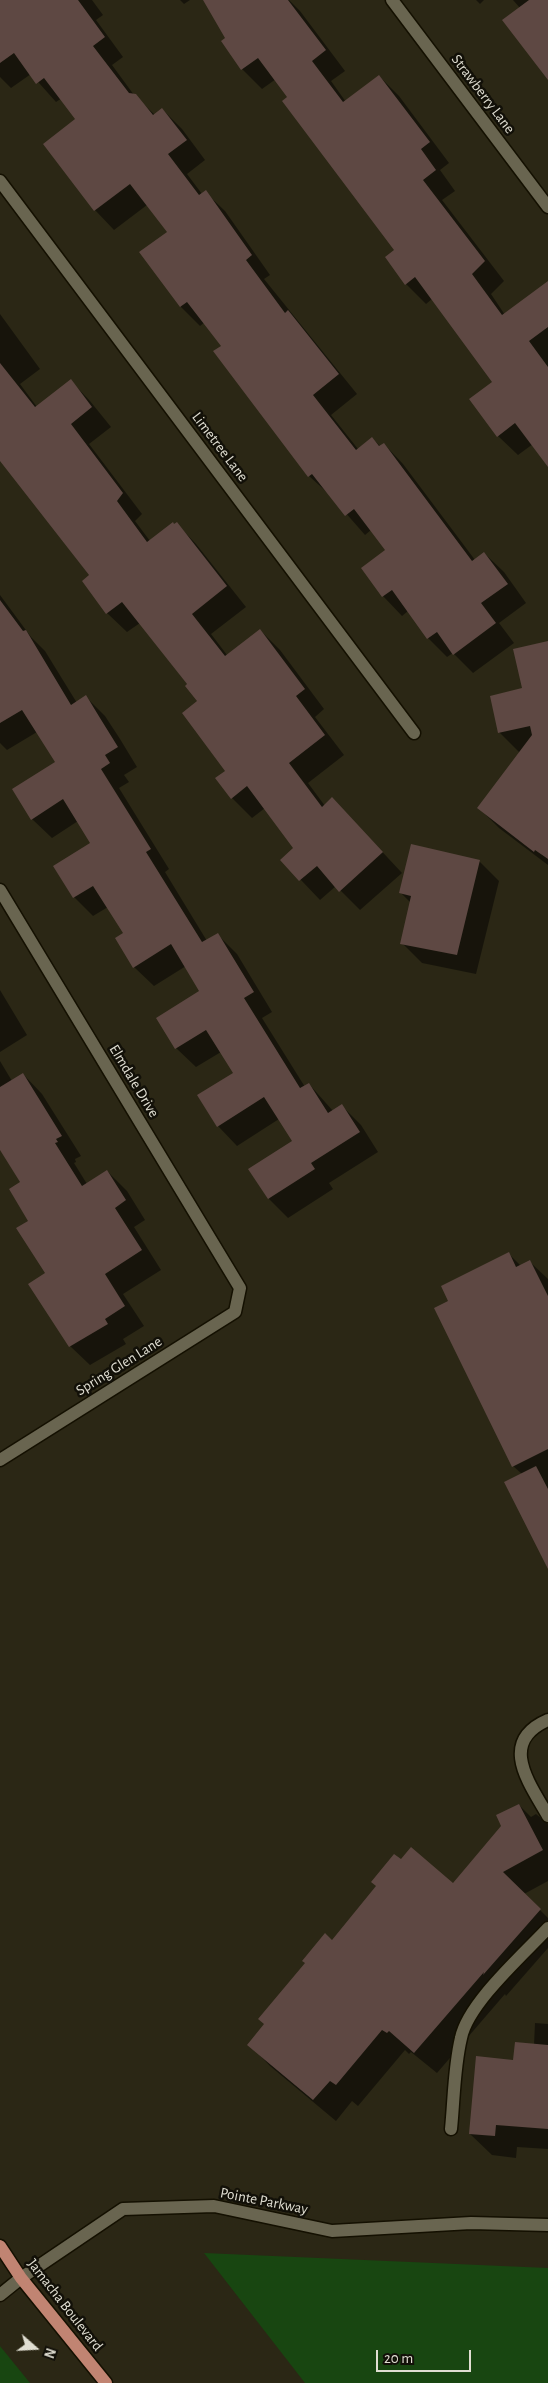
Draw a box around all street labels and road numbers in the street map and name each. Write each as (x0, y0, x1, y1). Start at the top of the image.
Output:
street label: Strawberry Lane (447, 51, 519, 137)
street label: Limetree Lane (188, 409, 252, 485)
street label: Elmdale Drive (105, 1041, 163, 1121)
street label: Spring Glen Lane (73, 1332, 165, 1400)
street label: Pointe Parkway (219, 2184, 309, 2218)
street label: Jamacha Boulevard (23, 2255, 107, 2355)

